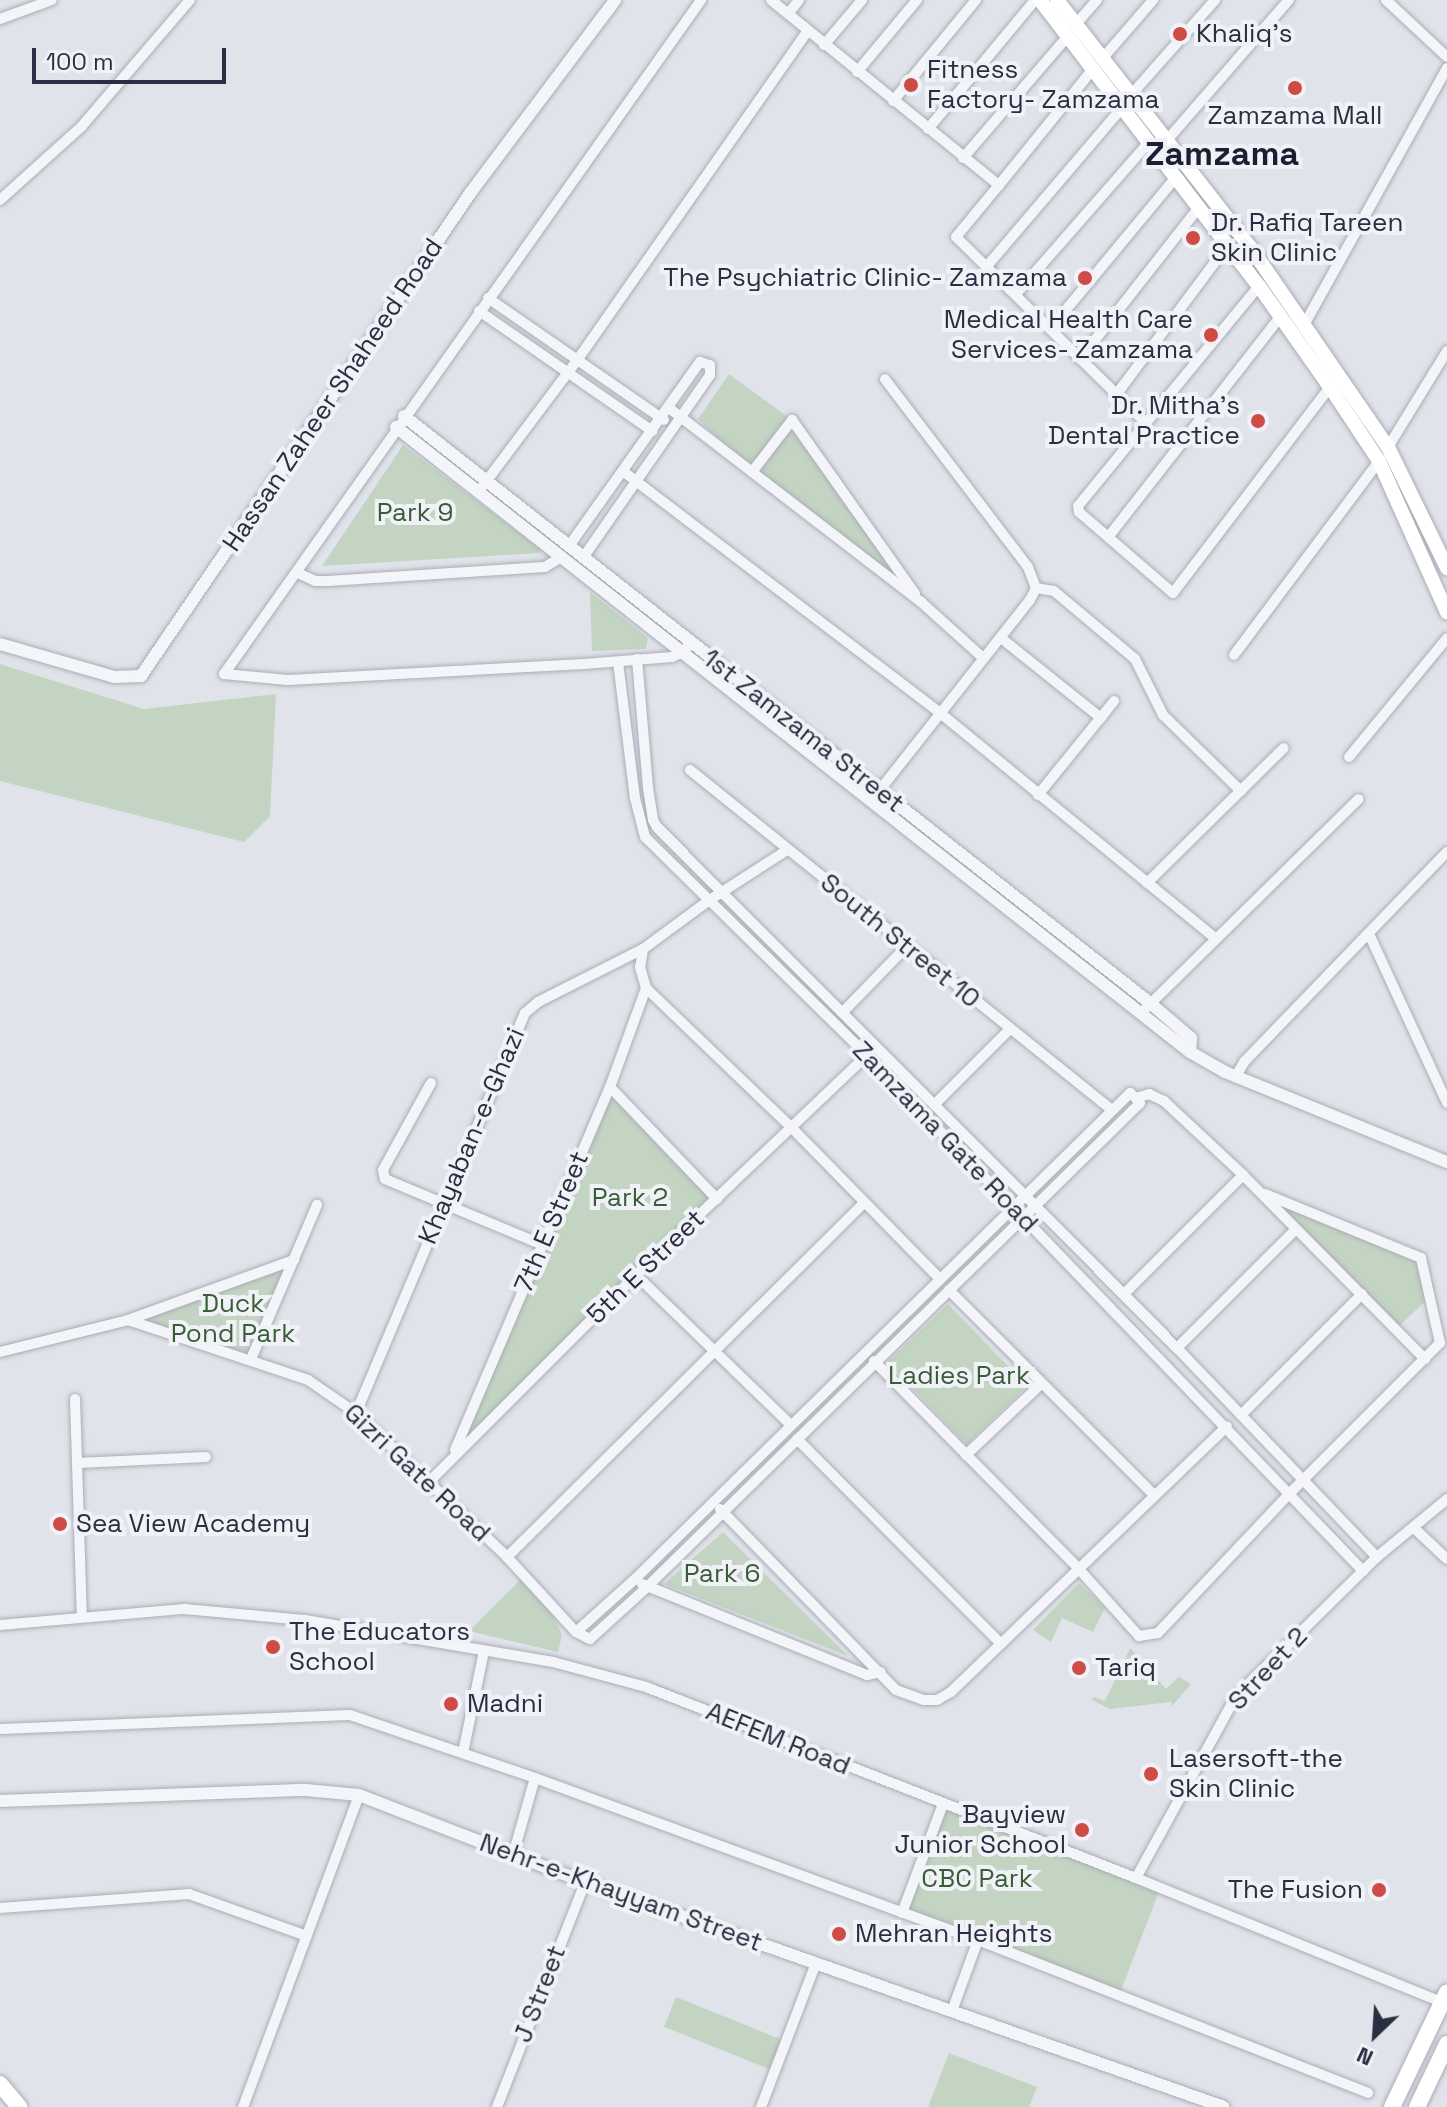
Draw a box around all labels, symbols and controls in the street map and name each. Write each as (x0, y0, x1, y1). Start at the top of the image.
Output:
place label: Khaliq's (1196, 18, 1292, 50)
marker: Khaliq's (1171, 25, 1189, 43)
scale bar (36, 32, 230, 82)
text: 100 m (46, 46, 114, 77)
place label: Fitness Factory- Zamzama (927, 54, 1160, 116)
marker: Fitness Factory- Zamzama (902, 76, 920, 94)
marker: Zamzama Mall (1286, 79, 1304, 97)
place label: Zamzama Mall (1208, 100, 1382, 132)
district label: Zamzama (1145, 134, 1299, 174)
place label: Dr. Rafiq Tareen Skin Clinic (1211, 207, 1405, 268)
marker: Dr. Rafiq Tareen Skin Clinic (1182, 227, 1204, 249)
street label: Hassan Zaheer Shaheed Road (216, 233, 450, 557)
place label: The Psychiatric Clinic- Zamzama (663, 262, 1067, 294)
marker: The Psychiatric Clinic- Zamzama (1074, 267, 1096, 289)
place label: Medical Health Care Services- Zamzama (944, 304, 1193, 366)
marker: Medical Health Care Services- Zamzama (1200, 324, 1222, 346)
place label: Dr. Mitha's Dental Practice (1048, 390, 1240, 452)
marker: Dr. Mitha's Dental Practice (1247, 410, 1269, 432)
park label: Park 9 (377, 497, 453, 529)
street label: 1st Zamzama Street (696, 643, 910, 819)
street label: South Street 10 (814, 867, 986, 1015)
street label: Khayaban-e-Ghazi (412, 1023, 532, 1249)
street label: Zamzama Gate Road (846, 1035, 1044, 1239)
street label: 7th E Street (508, 1147, 596, 1297)
park label: Park 2 (592, 1182, 668, 1214)
street label: 5th E Street (581, 1203, 711, 1331)
park label: Duck Pond Park (171, 1288, 295, 1350)
park label: Ladies Park (888, 1360, 1030, 1392)
street label: Gizri Gate Road (337, 1397, 497, 1549)
place label: Sea View Academy (76, 1508, 311, 1540)
marker: Sea View Academy (51, 1515, 69, 1533)
park label: Park 6 (684, 1558, 760, 1590)
place label: The Educators School (289, 1616, 470, 1678)
street label: Street 2 (1222, 1621, 1314, 1717)
marker: The Educators School (264, 1638, 282, 1656)
place label: Tariq (1095, 1652, 1156, 1684)
marker: Tariq (1070, 1659, 1088, 1677)
place label: Madni (467, 1688, 543, 1720)
marker: Madni (442, 1695, 460, 1713)
street label: AEFEM Road (701, 1696, 855, 1782)
place label: Lasersoft-the Skin Clinic (1169, 1743, 1343, 1804)
marker: Lasersoft-the Skin Clinic (1140, 1763, 1162, 1785)
place label: Bayview Junior School (895, 1799, 1066, 1860)
marker: Bayview Junior School (1073, 1821, 1091, 1839)
street label: Nehr-e-Khayyam Street (475, 1827, 767, 1959)
park label: CBC Park (921, 1863, 1033, 1895)
place label: The Fusion (1228, 1874, 1363, 1906)
marker: The Fusion (1370, 1881, 1388, 1899)
place label: Mehran Heights (855, 1918, 1052, 1950)
marker: Mehran Heights (830, 1925, 848, 1943)
street label: J Street (507, 1941, 573, 2047)
north arrow (1335, 1995, 1415, 2075)
text: N (1352, 2041, 1377, 2073)

